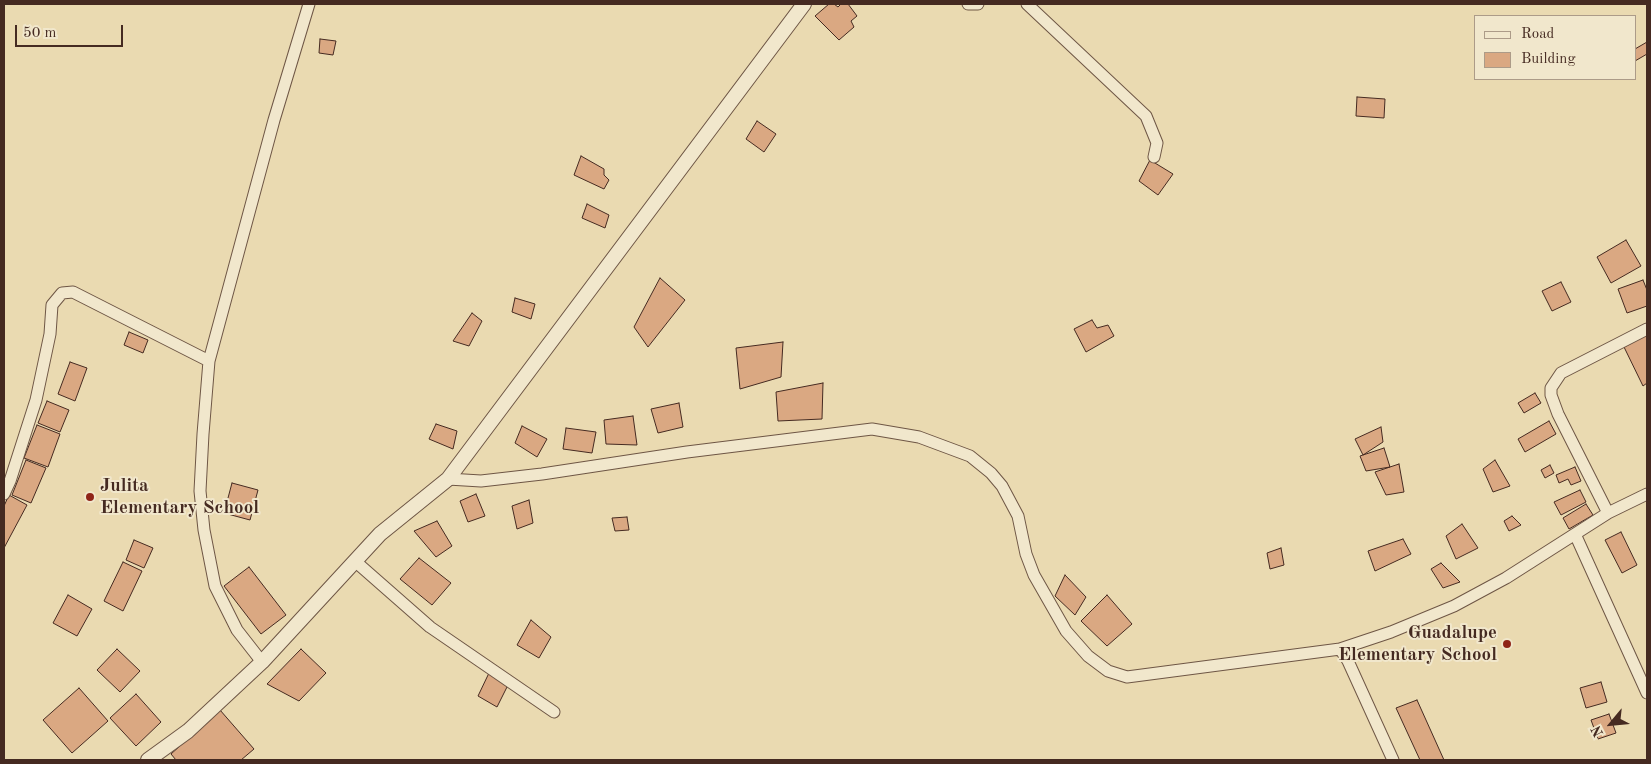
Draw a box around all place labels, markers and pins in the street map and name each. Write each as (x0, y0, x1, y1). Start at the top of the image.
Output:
place label: Julita Elementary School (100, 475, 259, 519)
marker: Julita Elementary School (84, 491, 96, 503)
place label: Guadalupe Elementary School (1338, 622, 1497, 666)
marker: Guadalupe Elementary School (1501, 638, 1513, 650)

